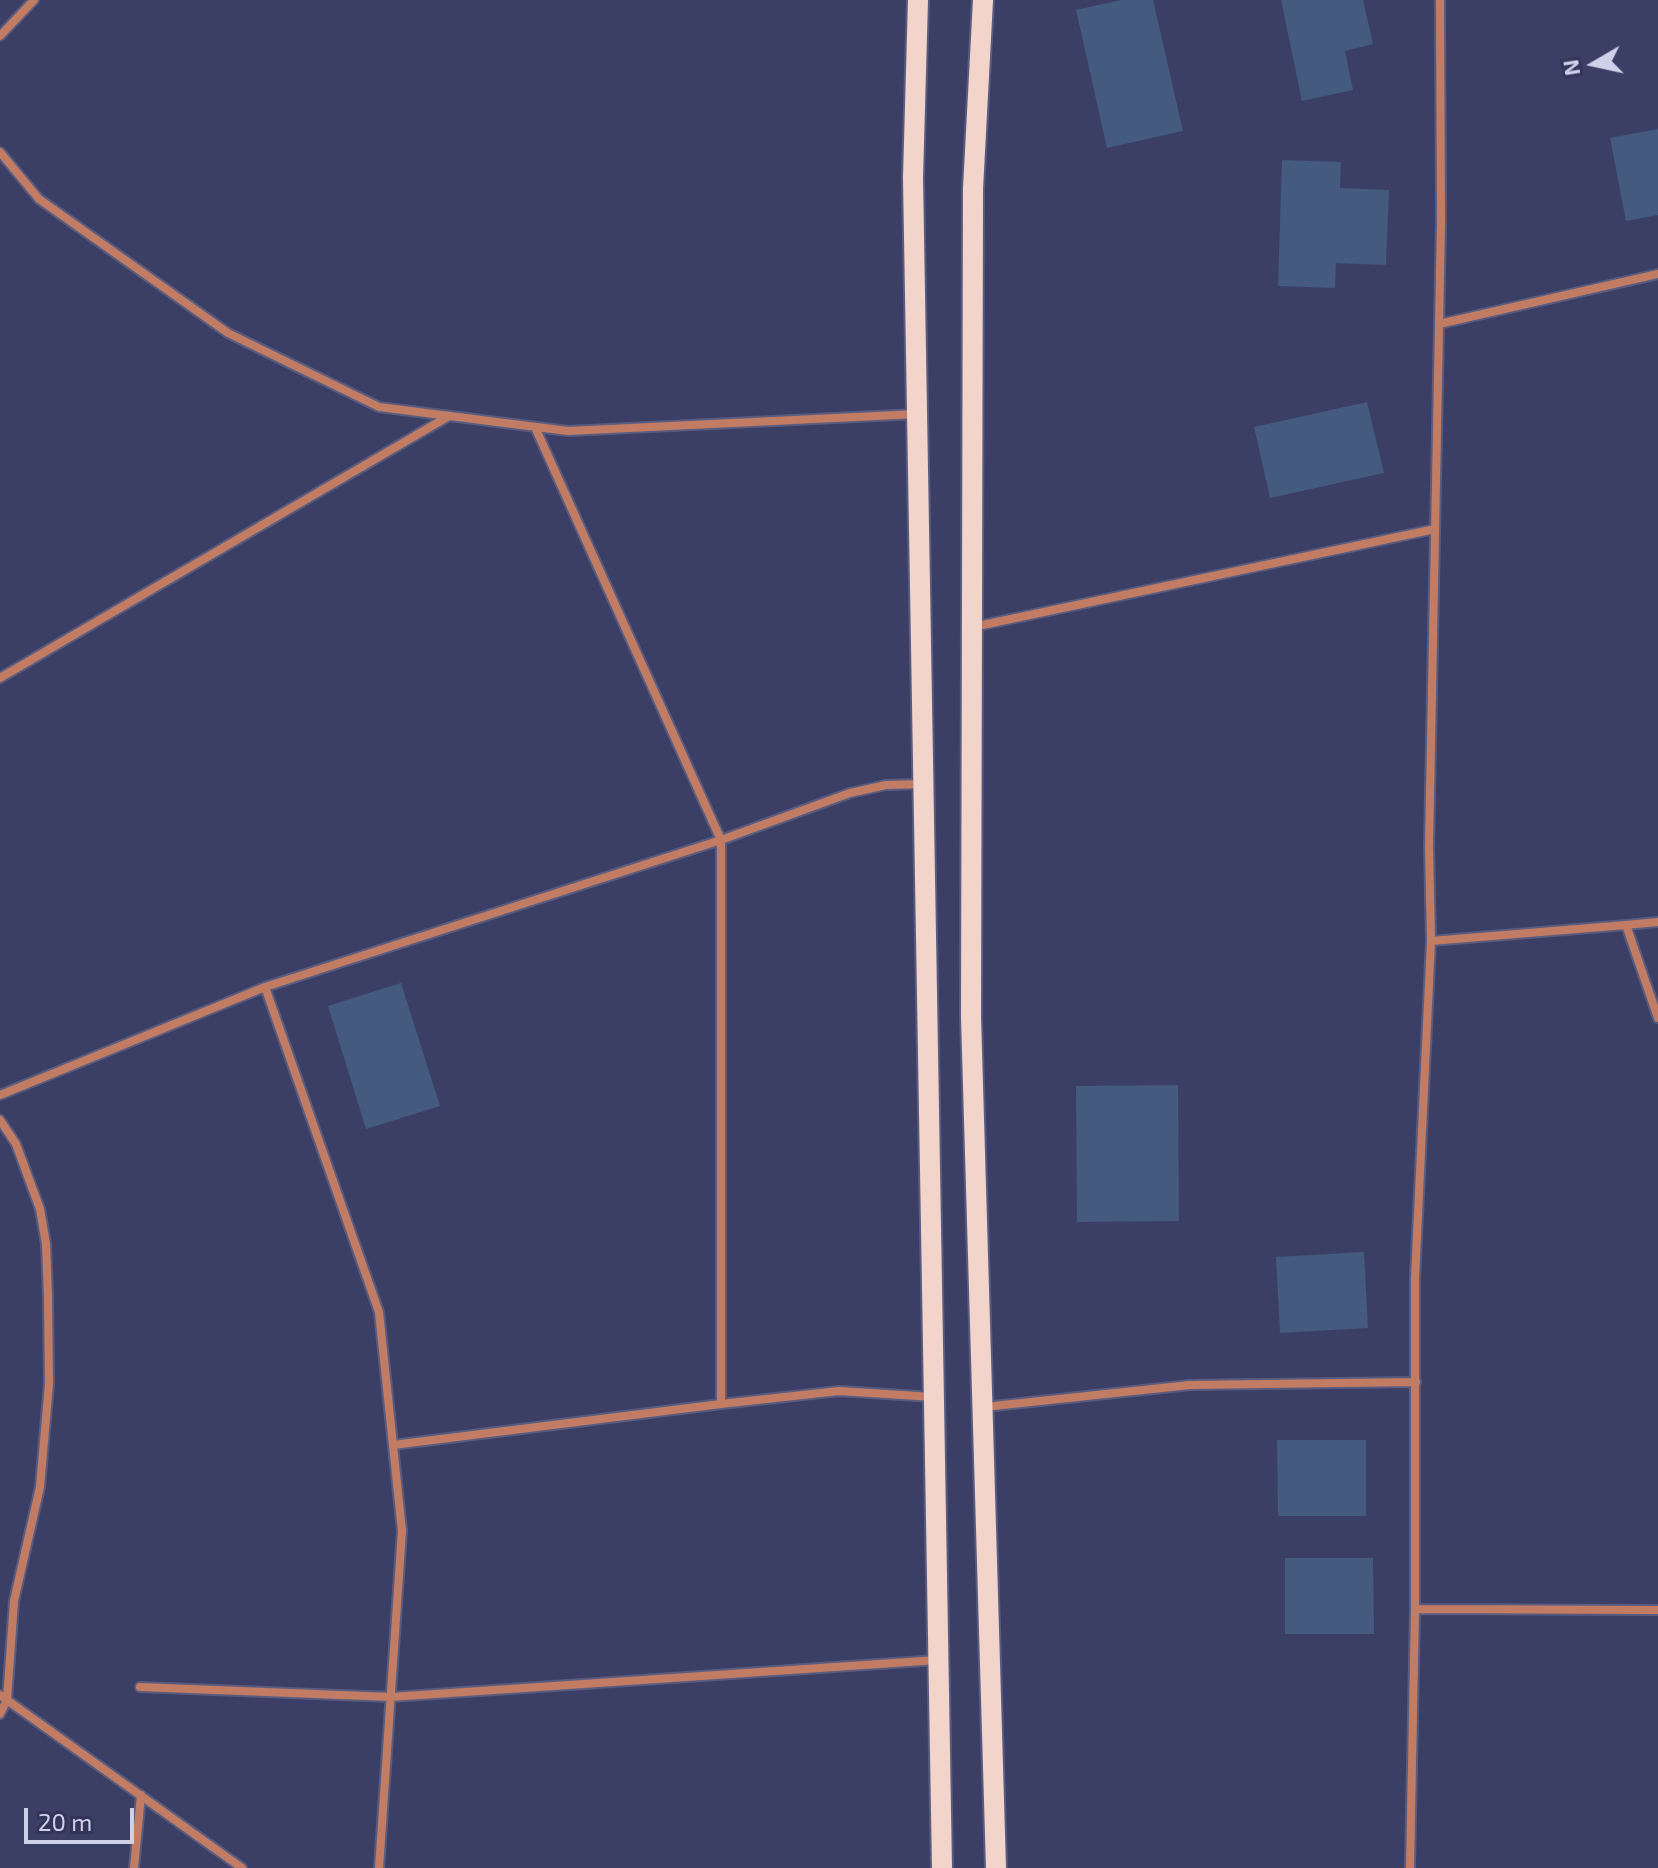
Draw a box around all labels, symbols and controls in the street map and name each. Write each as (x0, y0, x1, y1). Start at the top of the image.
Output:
north arrow (1554, 24, 1634, 104)
text: N (1556, 58, 1584, 78)
scale bar (28, 1792, 138, 1842)
text: 20 m (38, 1807, 92, 1836)

